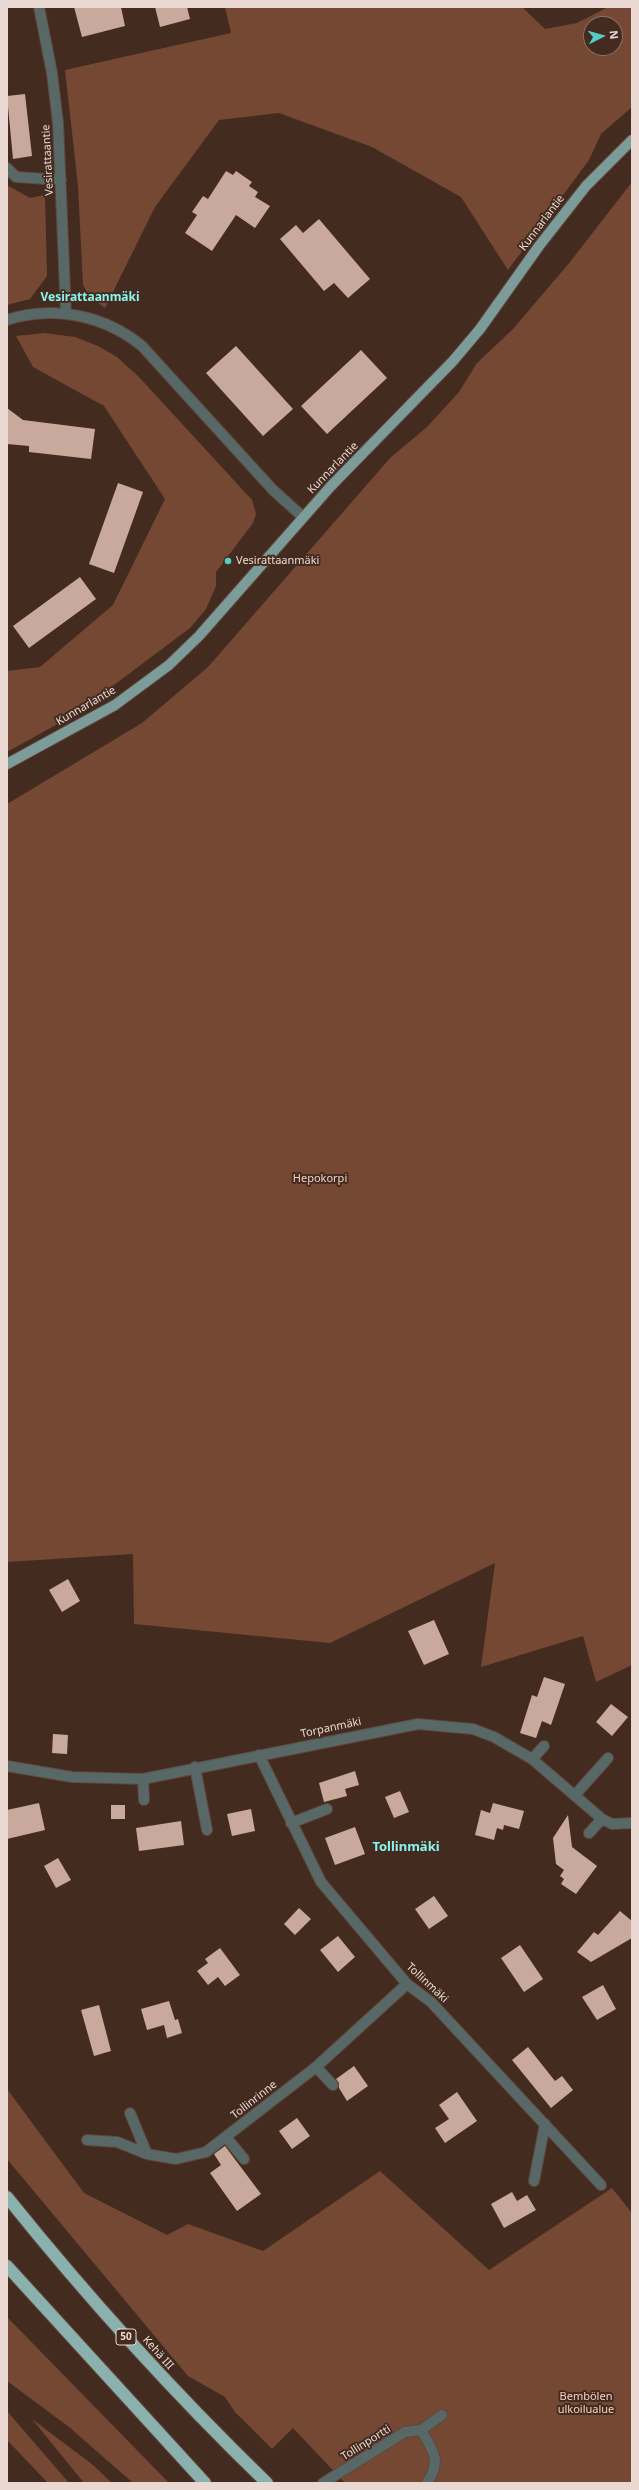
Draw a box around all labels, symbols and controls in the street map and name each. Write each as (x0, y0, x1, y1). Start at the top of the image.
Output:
north arrow (583, 16, 623, 56)
text: N (607, 30, 622, 40)
street label: Vesirattaantie (40, 124, 56, 196)
street label: Kunnarlantie (517, 192, 567, 254)
district label: Vesirattaanmäki (40, 291, 140, 305)
street label: Kunnarlantie (305, 439, 361, 497)
place label: Vesirattaanmäki (236, 554, 319, 568)
marker: Vesirattaanmäki (223, 556, 233, 566)
street label: Kunnarlantie (54, 684, 118, 728)
park label: Hepokorpi (293, 1172, 347, 1186)
street label: Torpanmäki (300, 1715, 362, 1741)
district label: Tollinmäki (372, 1839, 440, 1855)
street label: Tollinmäki (403, 1960, 451, 2006)
street label: Tollinrinne (228, 2078, 280, 2122)
road number: 50 (116, 2329, 136, 2345)
street label: Kehä III (140, 2334, 176, 2372)
park label: Bembölen ulkoilualue (558, 2390, 614, 2416)
street label: Tollinportti (339, 2423, 393, 2463)

